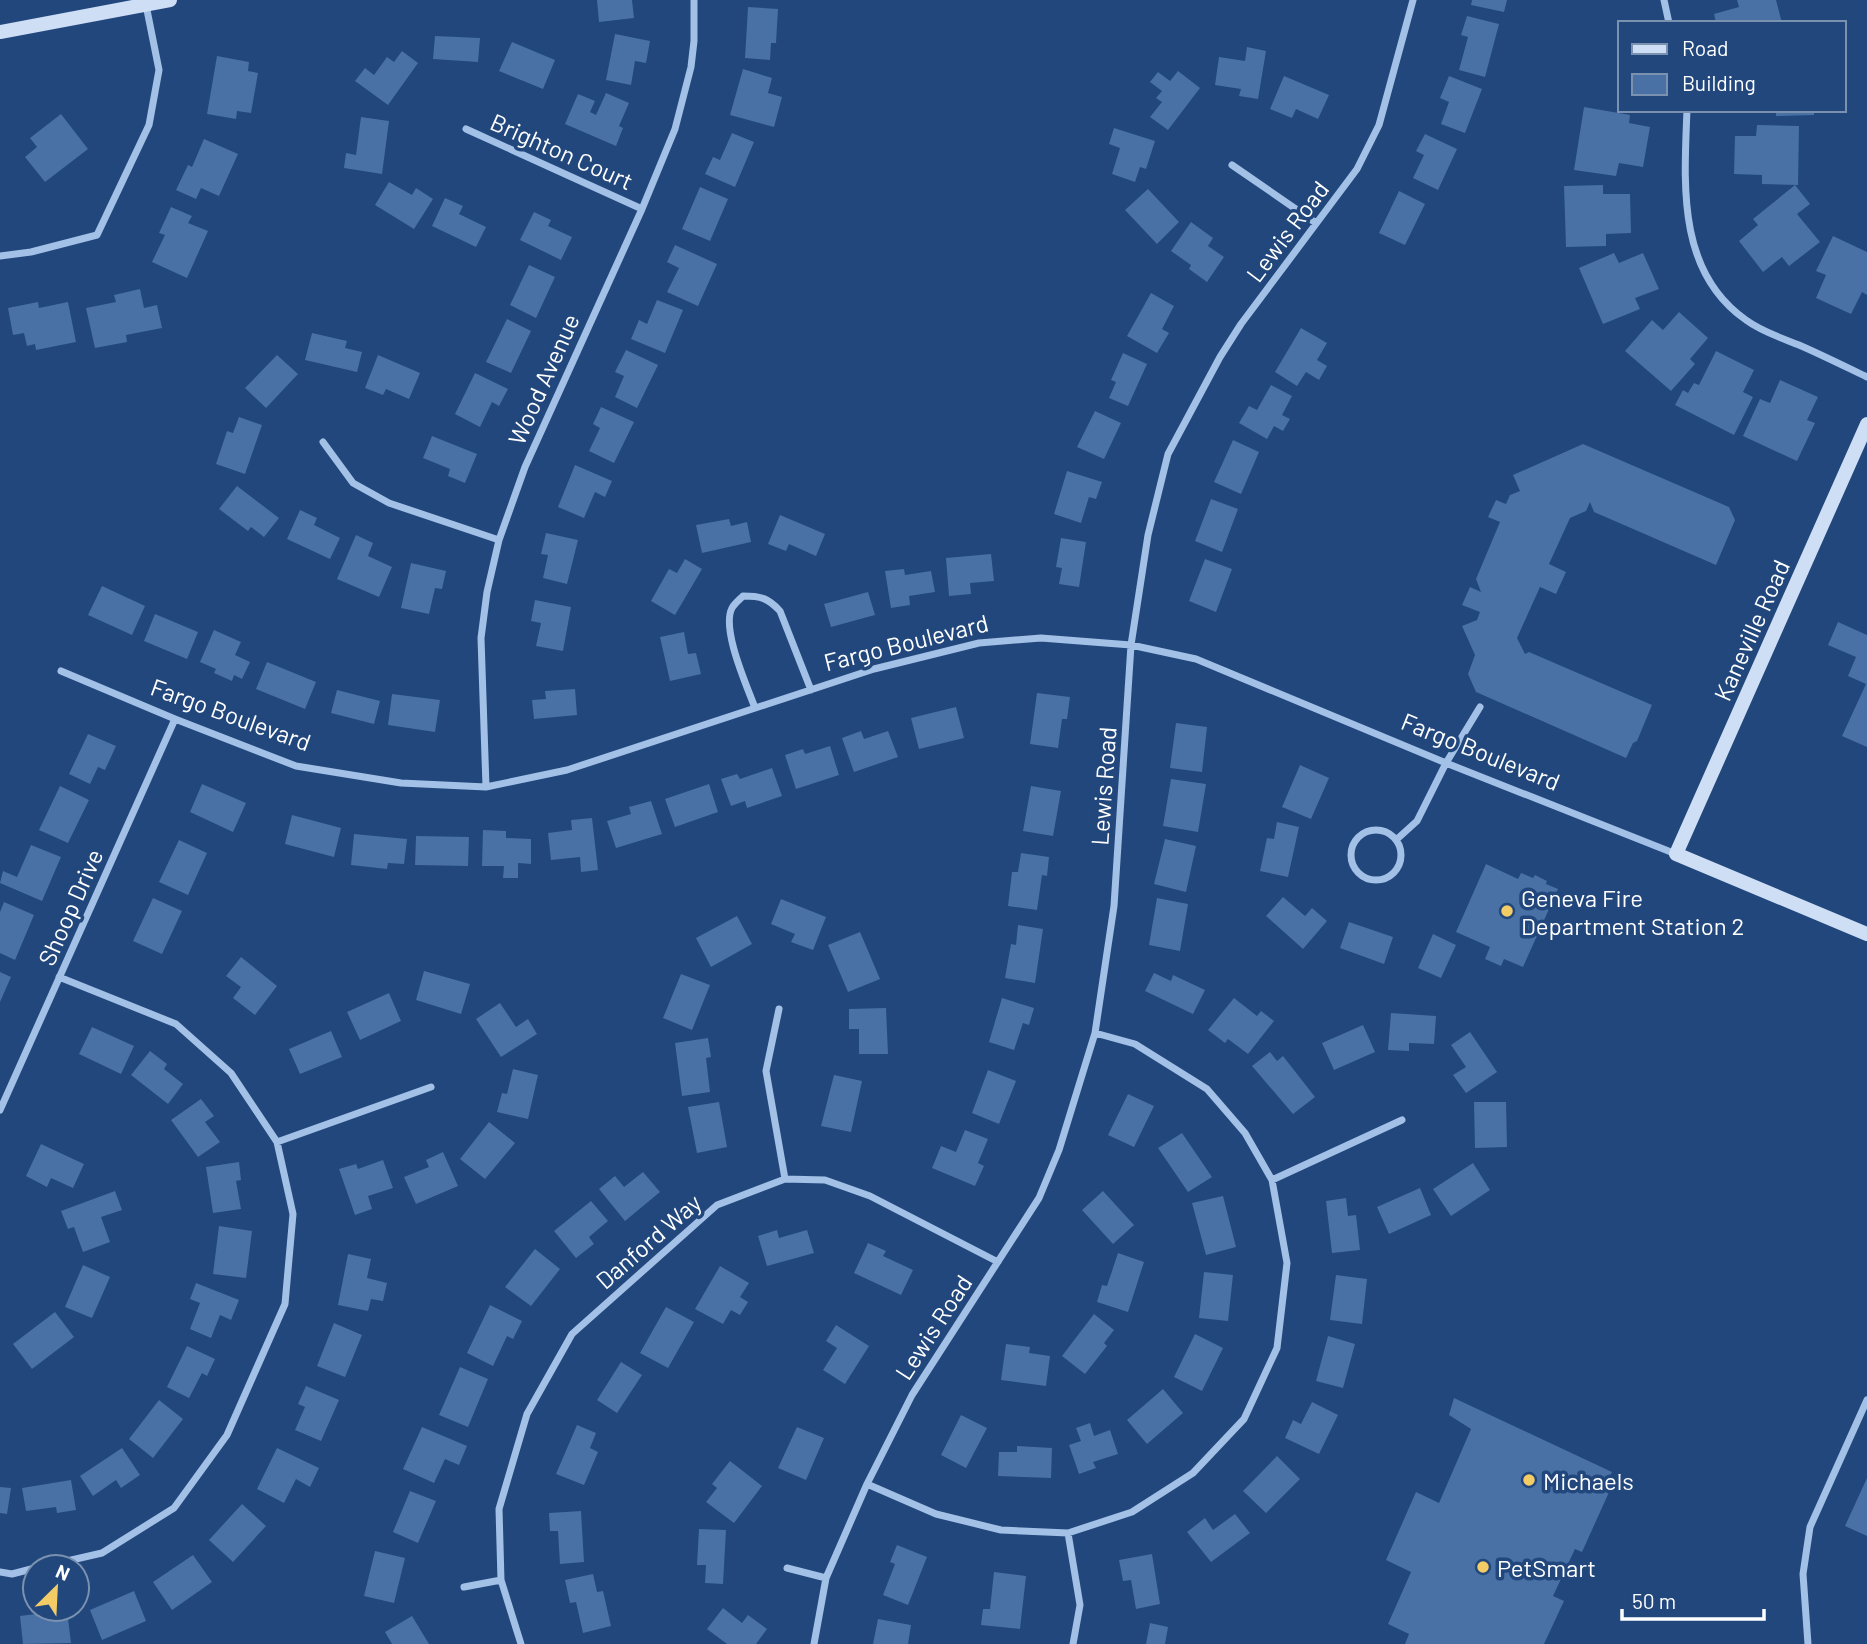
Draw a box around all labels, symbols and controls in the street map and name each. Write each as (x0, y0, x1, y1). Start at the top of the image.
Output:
legend (1618, 21, 1846, 112)
text: Road (1682, 35, 1728, 60)
text: Building (1682, 70, 1756, 95)
street label: Brighton Court (486, 107, 638, 195)
street label: Lewis Road (1240, 175, 1334, 287)
street label: Wood Avenue (501, 309, 585, 449)
street label: Kaneville Road (1707, 555, 1795, 705)
street label: Fargo Boulevard (821, 608, 991, 676)
street label: Fargo Boulevard (147, 672, 315, 756)
street label: Fargo Boulevard (1397, 706, 1565, 796)
street label: Lewis Road (1084, 726, 1122, 846)
street label: Shoop Drive (31, 844, 109, 970)
place label: Geneva Fire Department Station 2 (1521, 883, 1744, 940)
marker: Geneva Fire Department Station 2 (1499, 903, 1515, 919)
street label: Danford Way (589, 1187, 707, 1295)
street label: Lewis Road (888, 1269, 978, 1385)
place label: Michaels (1543, 1466, 1634, 1495)
marker: Michaels (1521, 1472, 1537, 1488)
north arrow (21, 1553, 91, 1623)
place label: PetSmart (1497, 1553, 1596, 1582)
text: N (53, 1559, 74, 1585)
marker: PetSmart (1475, 1559, 1491, 1575)
scale bar (1622, 1578, 1764, 1622)
text: 50 m (1632, 1588, 1676, 1613)

